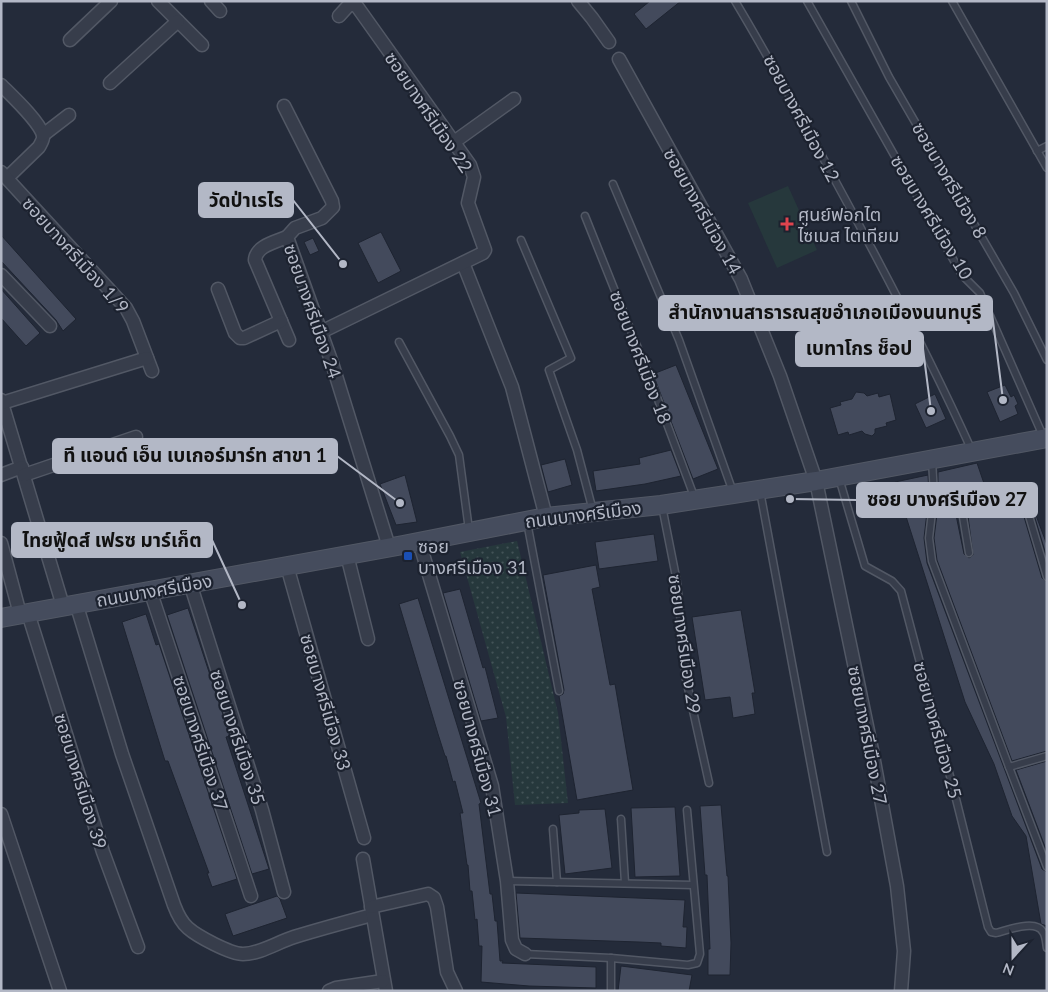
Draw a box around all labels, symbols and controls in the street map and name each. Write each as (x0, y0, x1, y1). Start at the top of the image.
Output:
street label: ซอยบางศรีเมือง 22 (381, 47, 477, 177)
street label: ซอยบางศรีเมือง 12 (759, 51, 845, 185)
street label: ซอยบางศรีเมือง 8 (908, 118, 992, 242)
street label: ซอยบางศรีเมือง 14 (659, 144, 747, 278)
street label: ซอยบางศรีเมือง 10 (886, 151, 978, 283)
callout: วัดป่าเรไร (199, 183, 293, 217)
text: วัดป่าเรไร (209, 188, 284, 211)
street label: ซอยบางศรีเมือง 1/9 (18, 192, 134, 318)
place label: ศูนย์ฟอกไต ไซเมส ไตเทียม (797, 203, 899, 246)
marker: ศูนย์ฟอกไต ไซเมส ไตเทียม (780, 217, 794, 231)
street label: ซอยบางศรีเมือง 24 (280, 241, 346, 381)
street label: ซอยบางศรีเมือง 18 (605, 287, 677, 427)
callout: สำนักงานสาธารณสุขอำเภอเมืองนนทบุรี (659, 296, 992, 330)
text: สำนักงานสาธารณสุขอำเภอเมืองนนทบุรี (668, 300, 982, 324)
callout: เบทาโกร ช็อป (796, 332, 923, 366)
text: เบทาโกร ช็อป (806, 336, 912, 359)
callout: ที แอนด์ เอ็น เบเกอร์มาร์ท สาขา 1 (53, 439, 337, 473)
text: ที แอนด์ เอ็น เบเกอร์มาร์ท สาขา 1 (63, 443, 327, 466)
callout: ซอย บางศรีเมือง 27 (857, 483, 1037, 517)
text: ซอย บางศรีเมือง 27 (867, 487, 1027, 510)
street label: ถนนบางศรีเมือง (523, 496, 643, 532)
callout: ไทยฟู้ดส์ เฟรซ มาร์เก็ต (12, 523, 212, 557)
text: ไทยฟู้ดส์ เฟรซ มาร์เก็ต (22, 528, 202, 552)
place label: ซอย บางศรีเมือง 31 (418, 535, 528, 578)
marker: ซอย บางศรีเมือง 31 (402, 550, 414, 562)
street label: ถนนบางศรีเมือง (94, 569, 214, 611)
street label: ซอยบางศรีเมือง 29 (664, 573, 706, 715)
street label: ซอยบางศรีเมือง 33 (296, 631, 356, 773)
street label: ซอยบางศรีเมือง 25 (909, 659, 967, 801)
street label: ซอยบางศรีเมือง 27 (844, 664, 892, 806)
street label: ซอยบางศรีเมือง 35 (206, 667, 270, 807)
street label: ซอยบางศรีเมือง 37 (169, 673, 233, 813)
street label: ซอยบางศรีเมือง 31 (449, 677, 507, 819)
street label: ซอยบางศรีเมือง 39 (50, 710, 112, 852)
north arrow (988, 932, 1038, 982)
text: N (1000, 960, 1016, 979)

